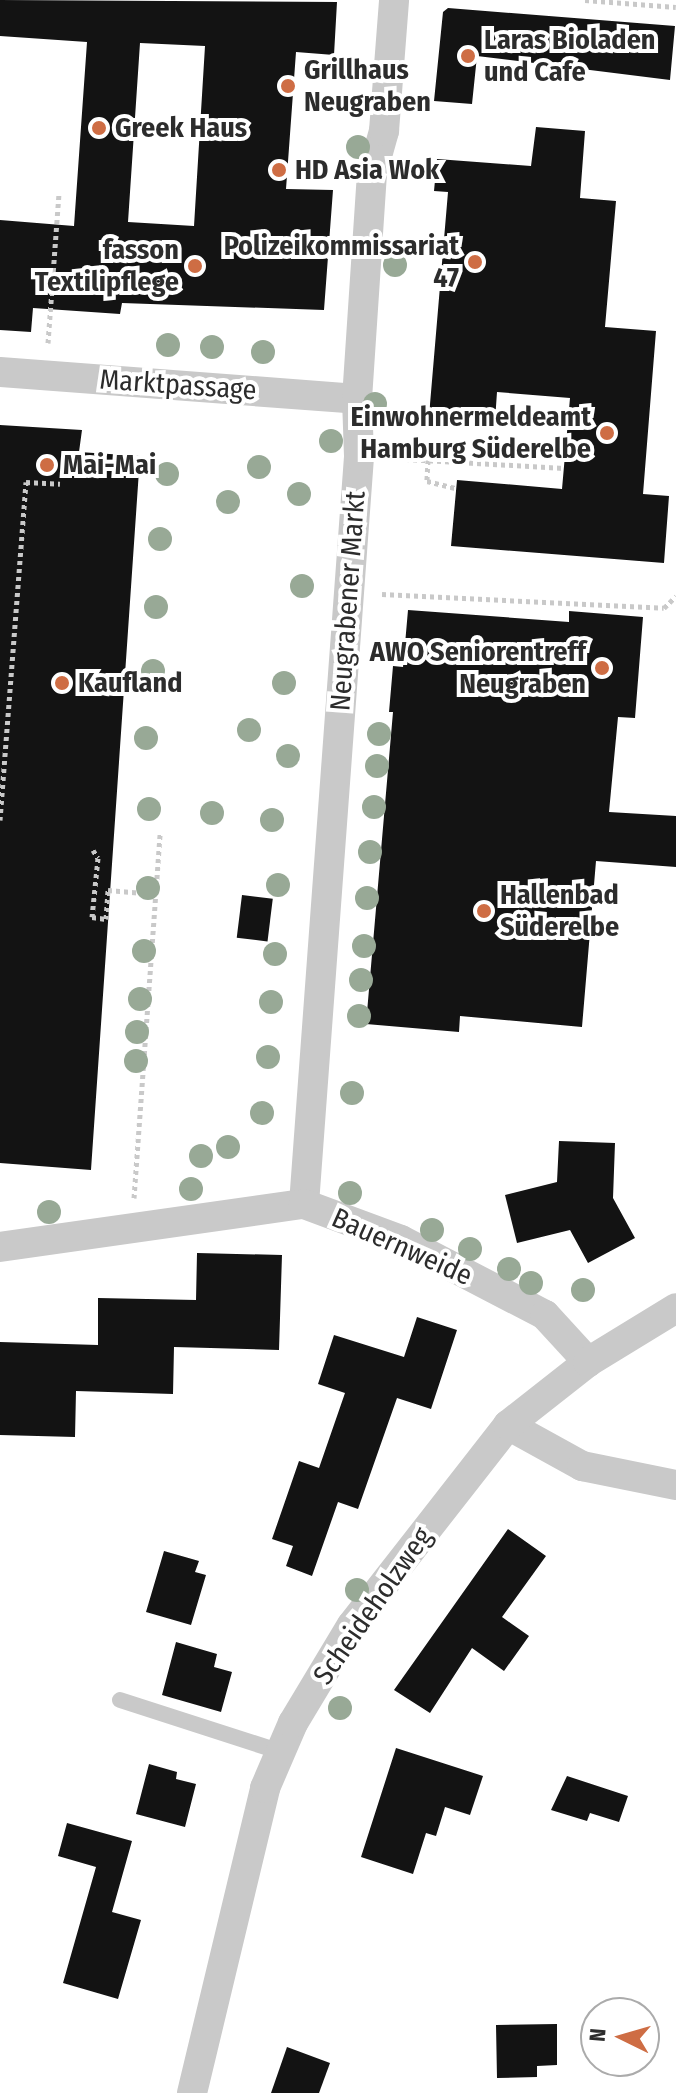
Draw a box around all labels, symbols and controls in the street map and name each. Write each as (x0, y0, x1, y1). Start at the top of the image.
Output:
place label: Laras Bioladen und Cafe (484, 23, 655, 89)
marker: Laras Bioladen und Cafe (459, 47, 477, 65)
place label: Grillhaus Neugraben (304, 53, 431, 119)
marker: Grillhaus Neugraben (279, 77, 297, 95)
place label: Greek Haus (115, 111, 247, 145)
marker: Greek Haus (90, 119, 108, 137)
place label: HD Asia Wok (295, 153, 439, 187)
marker: HD Asia Wok (270, 161, 288, 179)
place label: Polizeikommissariat 47 (224, 229, 459, 295)
place label: fasson Textilipflege (35, 233, 179, 299)
marker: Polizeikommissariat 47 (466, 253, 484, 271)
marker: fasson Textilipflege (186, 257, 204, 275)
street label: Marktpassage (98, 363, 258, 407)
place label: Einwohnermeldeamt Hamburg Süderelbe (350, 400, 591, 466)
marker: Einwohnermeldeamt Hamburg Süderelbe (598, 424, 616, 442)
place label: Mai-Mai (63, 448, 156, 482)
marker: Mai-Mai (38, 456, 56, 474)
street label: Neugrabener Markt (324, 490, 372, 712)
place label: AWO Seniorentreff Neugraben (370, 635, 586, 701)
marker: AWO Seniorentreff Neugraben (593, 659, 611, 677)
place label: Kaufland (78, 666, 182, 700)
marker: Kaufland (53, 674, 71, 692)
place label: Hallenbad Süderelbe (500, 878, 619, 944)
marker: Hallenbad Süderelbe (475, 902, 493, 920)
street label: Bauernweide (327, 1201, 477, 1293)
street label: Scheideholzweg (306, 1521, 440, 1691)
north arrow (580, 1997, 660, 2077)
text: N (584, 2027, 612, 2043)

